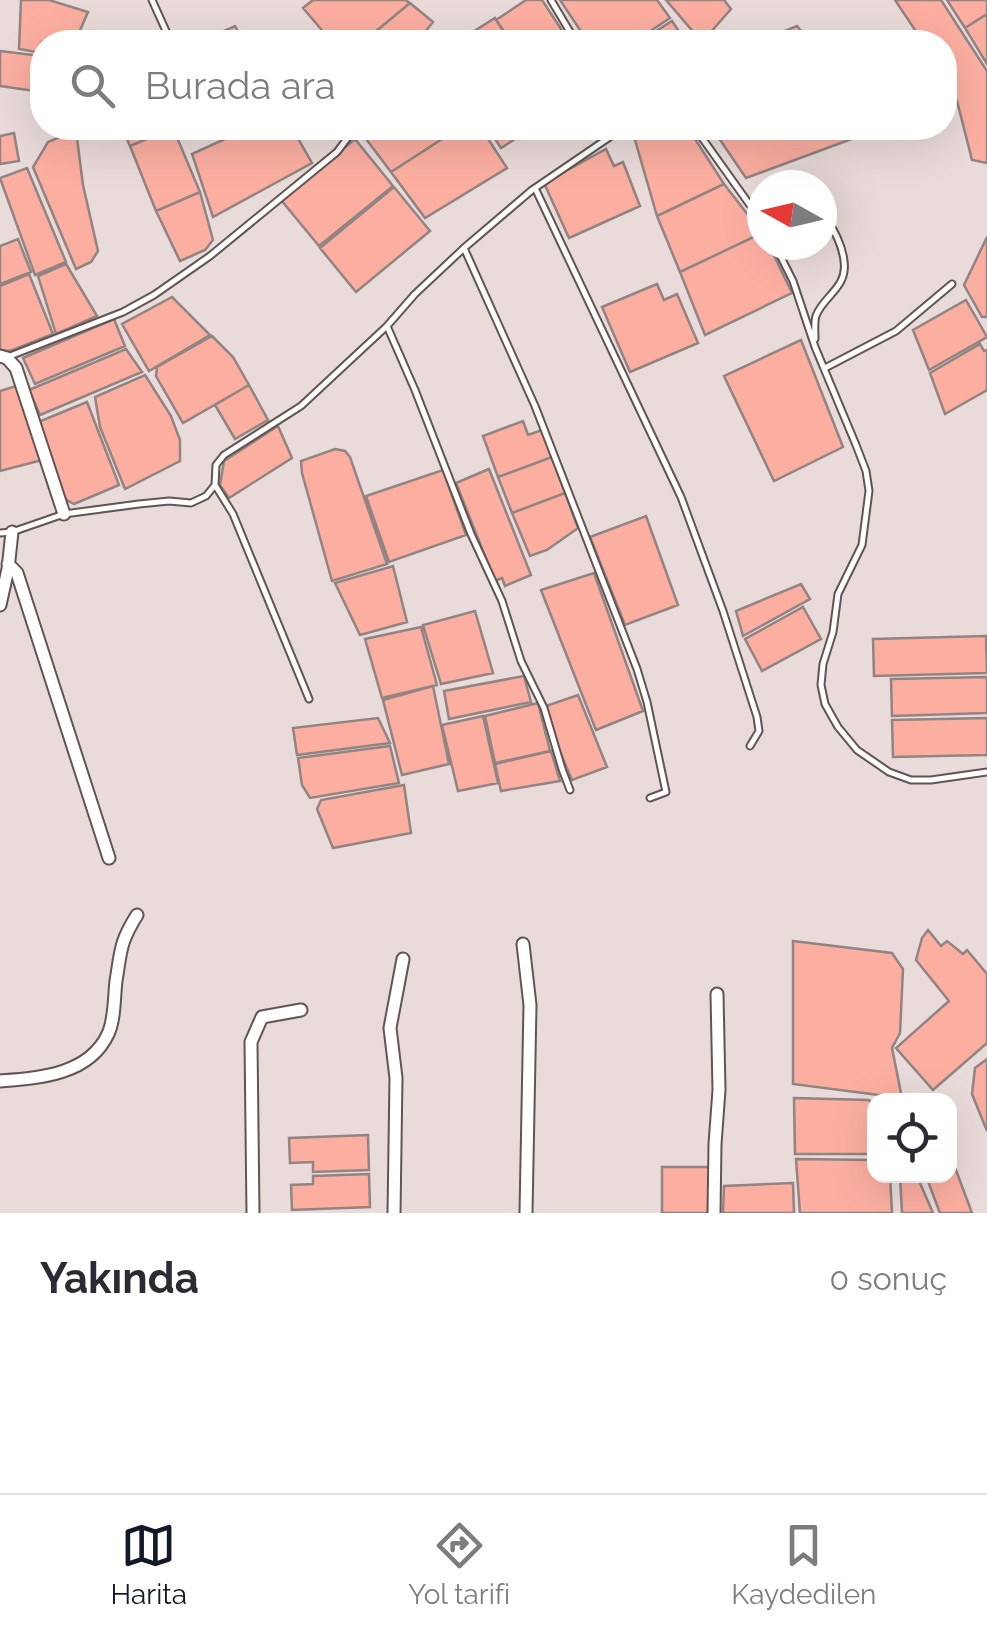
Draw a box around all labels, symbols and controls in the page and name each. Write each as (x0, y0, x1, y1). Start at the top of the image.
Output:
search box (30, 30, 957, 140)
icon: search (65, 58, 120, 113)
text: Burada ara (145, 63, 336, 108)
north arrow (747, 170, 837, 260)
map controls (867, 1093, 957, 1183)
button: locate (867, 1093, 957, 1183)
text: Yakında (40, 1254, 199, 1303)
text: 0 sonuç (830, 1260, 947, 1297)
tab: Harita (111, 1518, 187, 1611)
tab: Yol tarifi (408, 1518, 510, 1611)
tab: Kaydedilen (731, 1518, 876, 1611)

